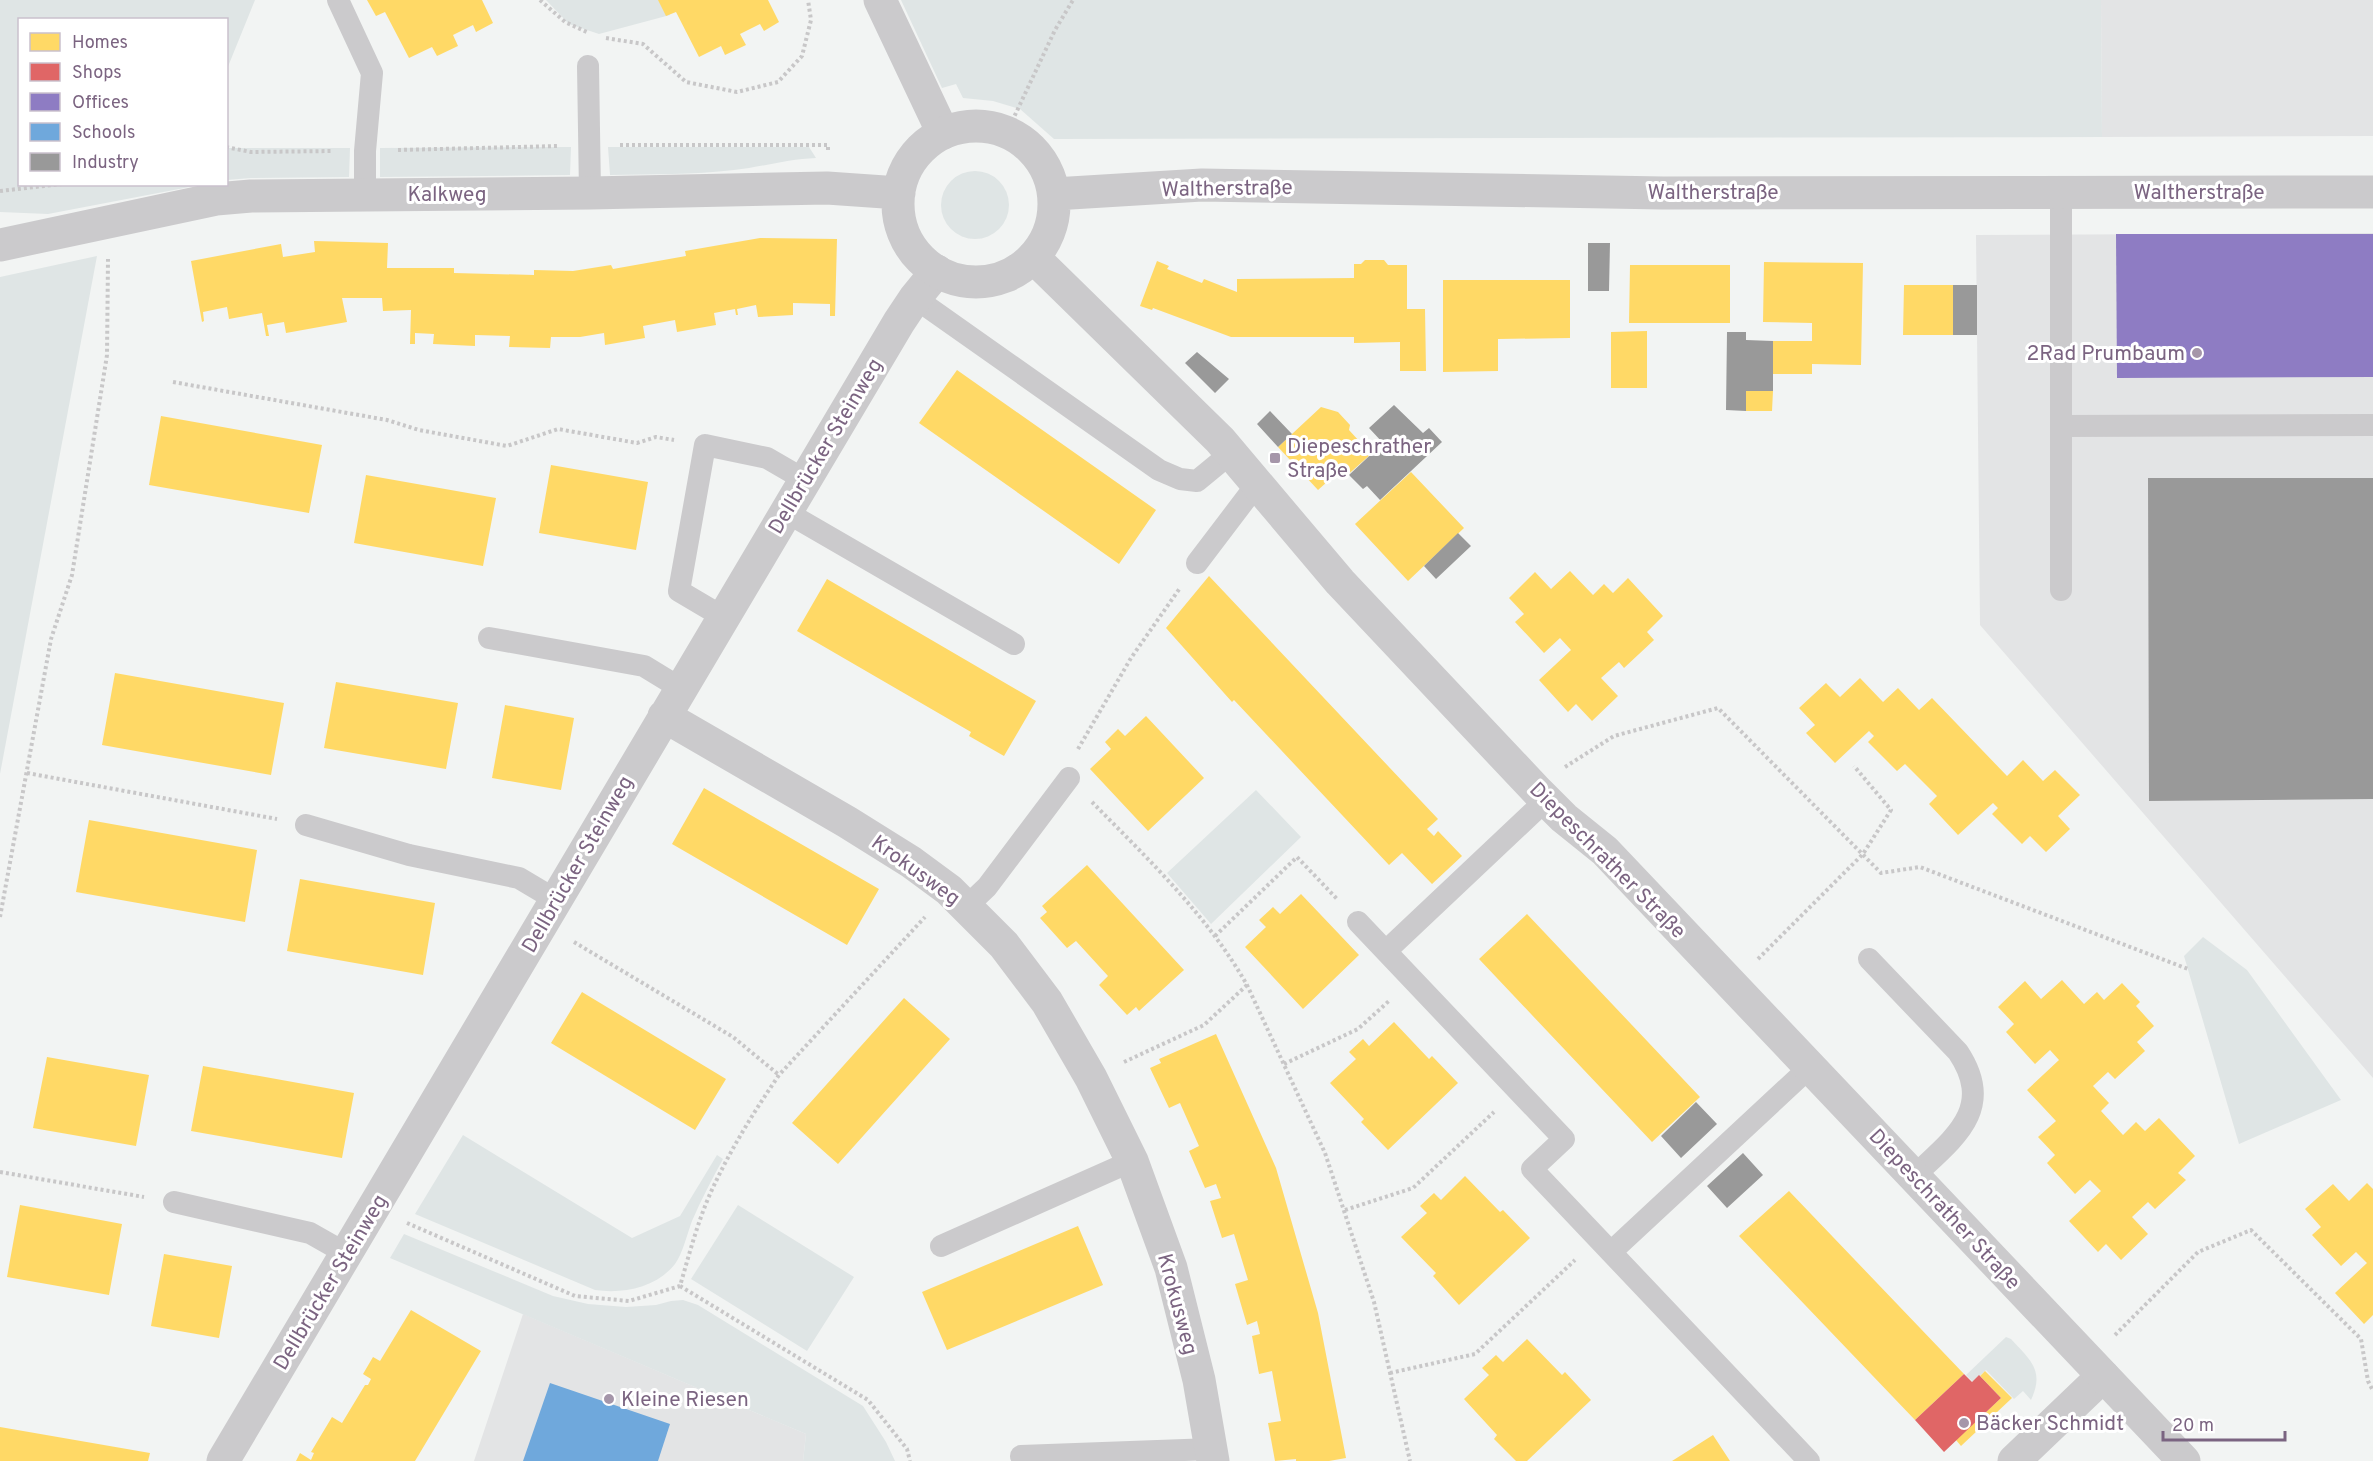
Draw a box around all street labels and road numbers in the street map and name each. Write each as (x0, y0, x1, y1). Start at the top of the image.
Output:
street label: Waltherstraße (1161, 175, 1293, 204)
street label: Waltherstraße (1647, 180, 1779, 207)
street label: Waltherstraße (2133, 180, 2265, 207)
street label: Kalkweg (407, 182, 487, 209)
street label: Dellbrücker Steinweg (763, 354, 889, 540)
street label: Dellbrücker Steinweg (517, 771, 640, 958)
street label: Diepeschrather Straße (1523, 777, 1691, 945)
street label: Krokusweg (865, 830, 965, 913)
street label: Diepeschrather Straße (1862, 1124, 2026, 1296)
street label: Dellbrücker Steinweg (268, 1190, 394, 1376)
street label: Krokusweg (1150, 1251, 1203, 1358)

